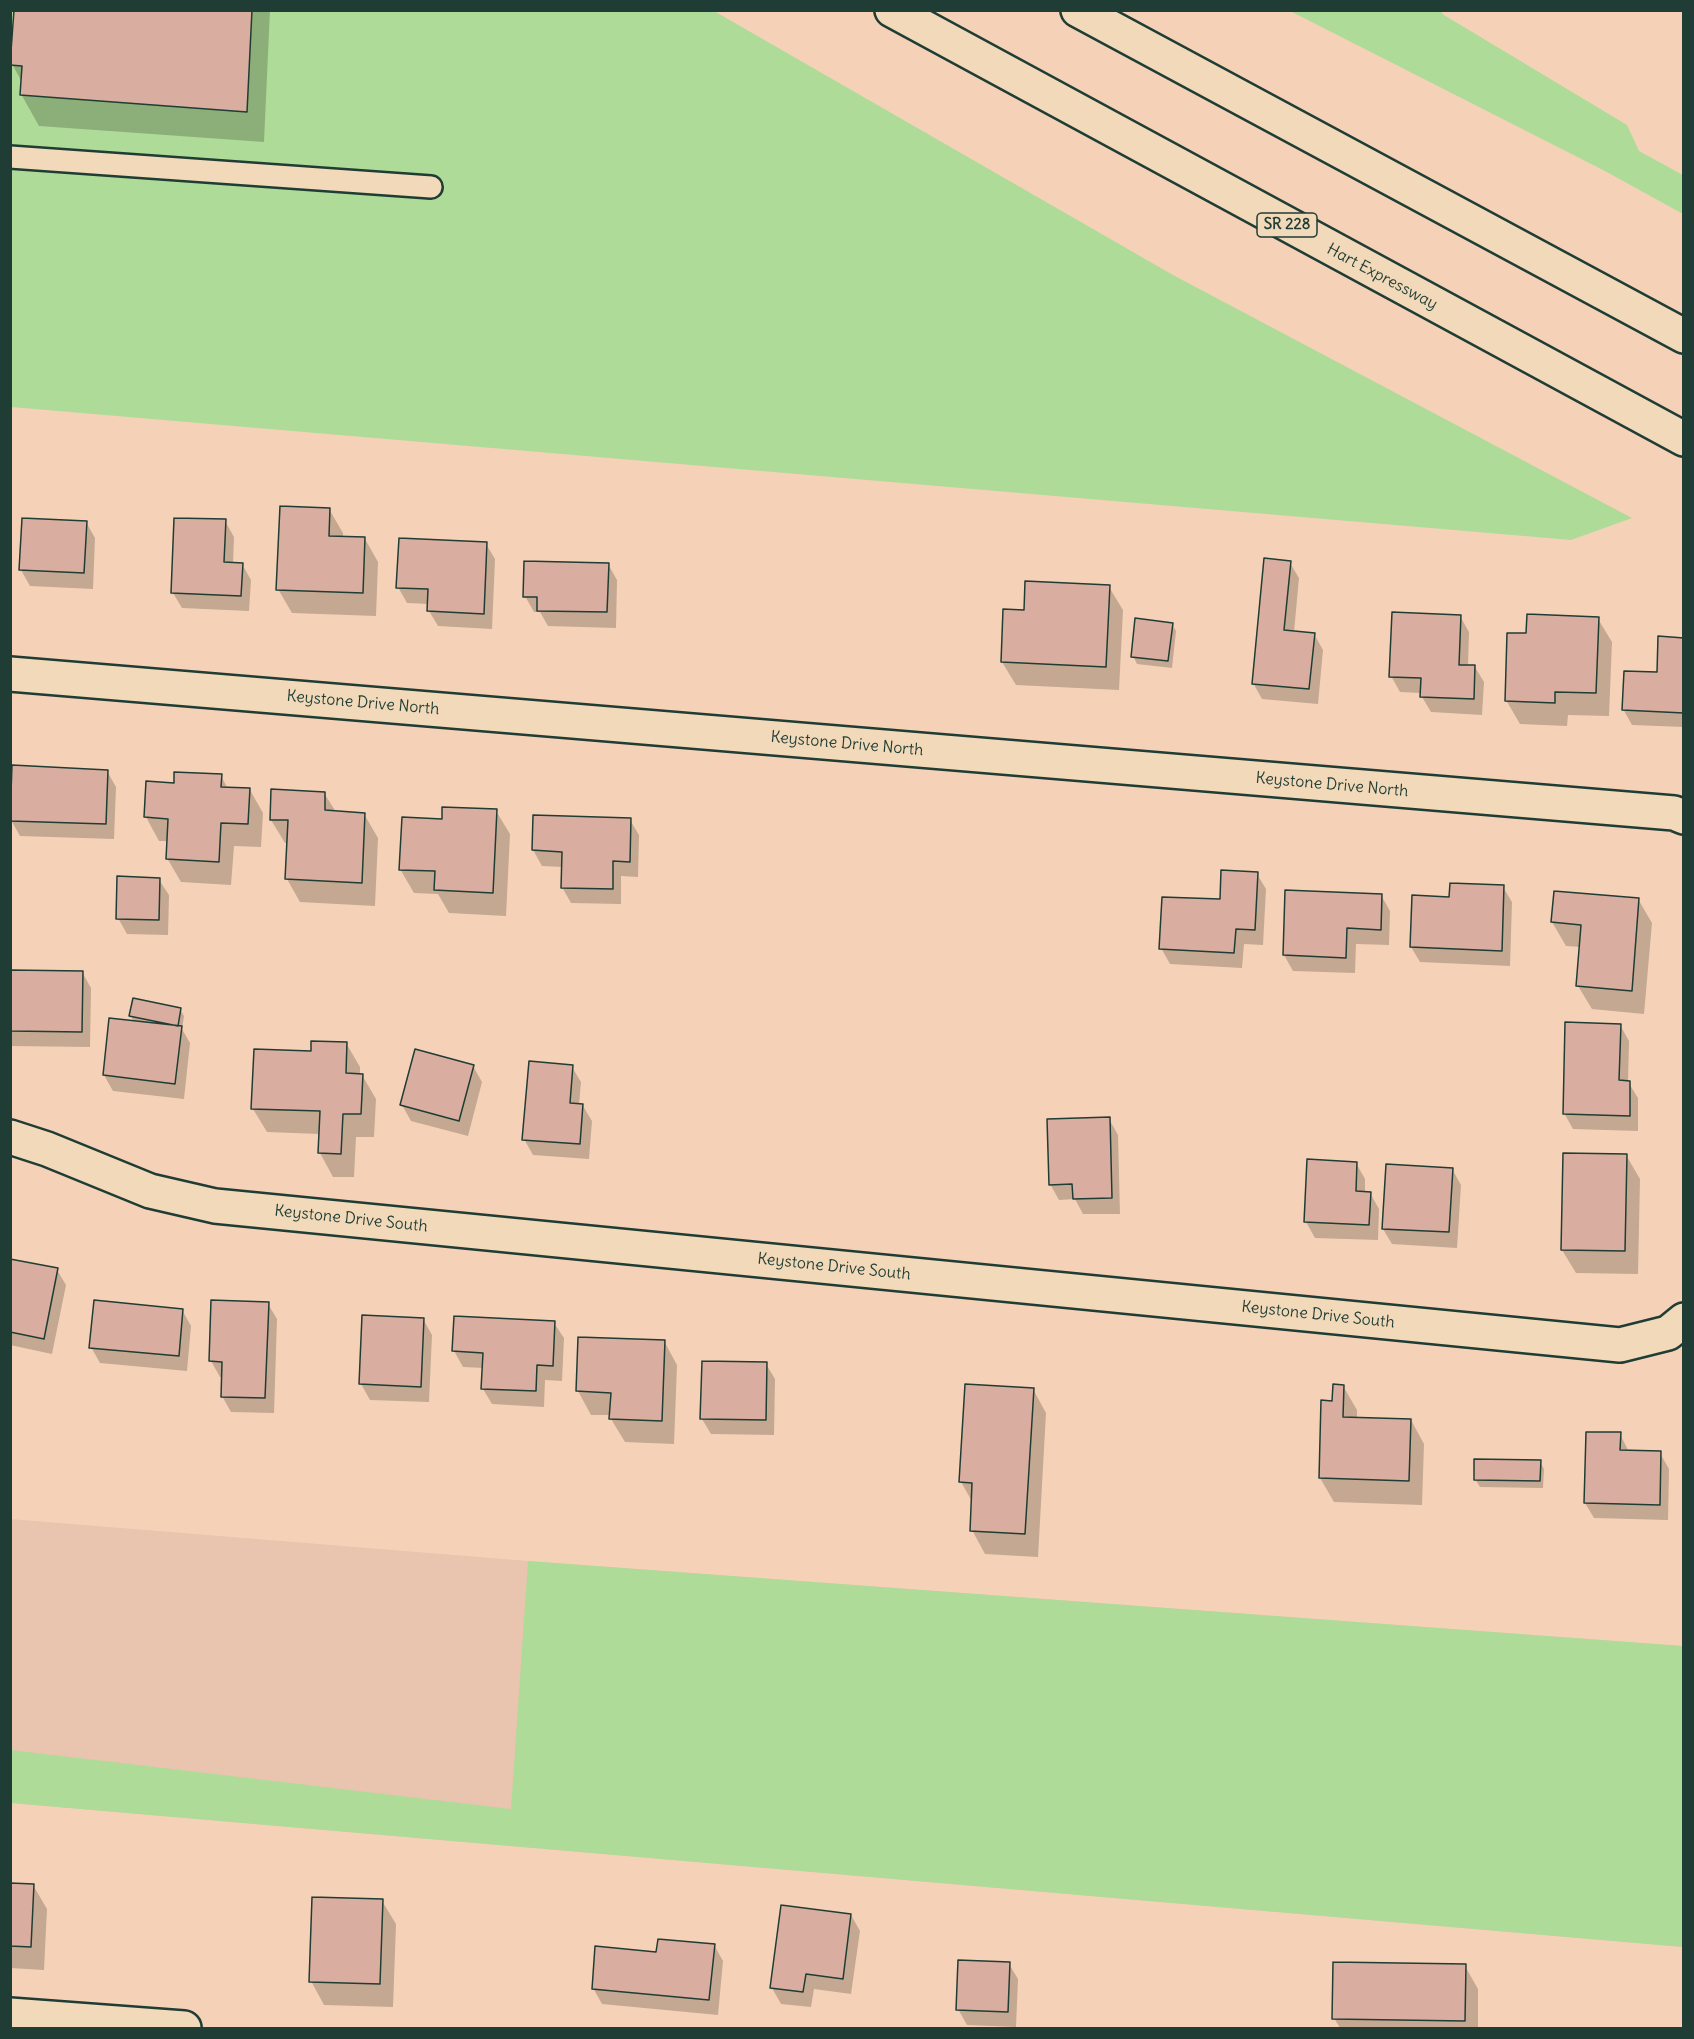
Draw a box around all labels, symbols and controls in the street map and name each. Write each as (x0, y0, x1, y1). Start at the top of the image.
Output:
road number: SR 228 (1257, 213, 1317, 237)
street label: Hart Expressway (1323, 240, 1441, 314)
street label: Keystone Drive North (286, 687, 440, 719)
street label: Keystone Drive North (770, 728, 924, 760)
street label: Keystone Drive North (1255, 769, 1409, 801)
street label: Keystone Drive South (273, 1201, 429, 1237)
street label: Keystone Drive South (756, 1249, 912, 1285)
street label: Keystone Drive South (1240, 1297, 1396, 1333)

